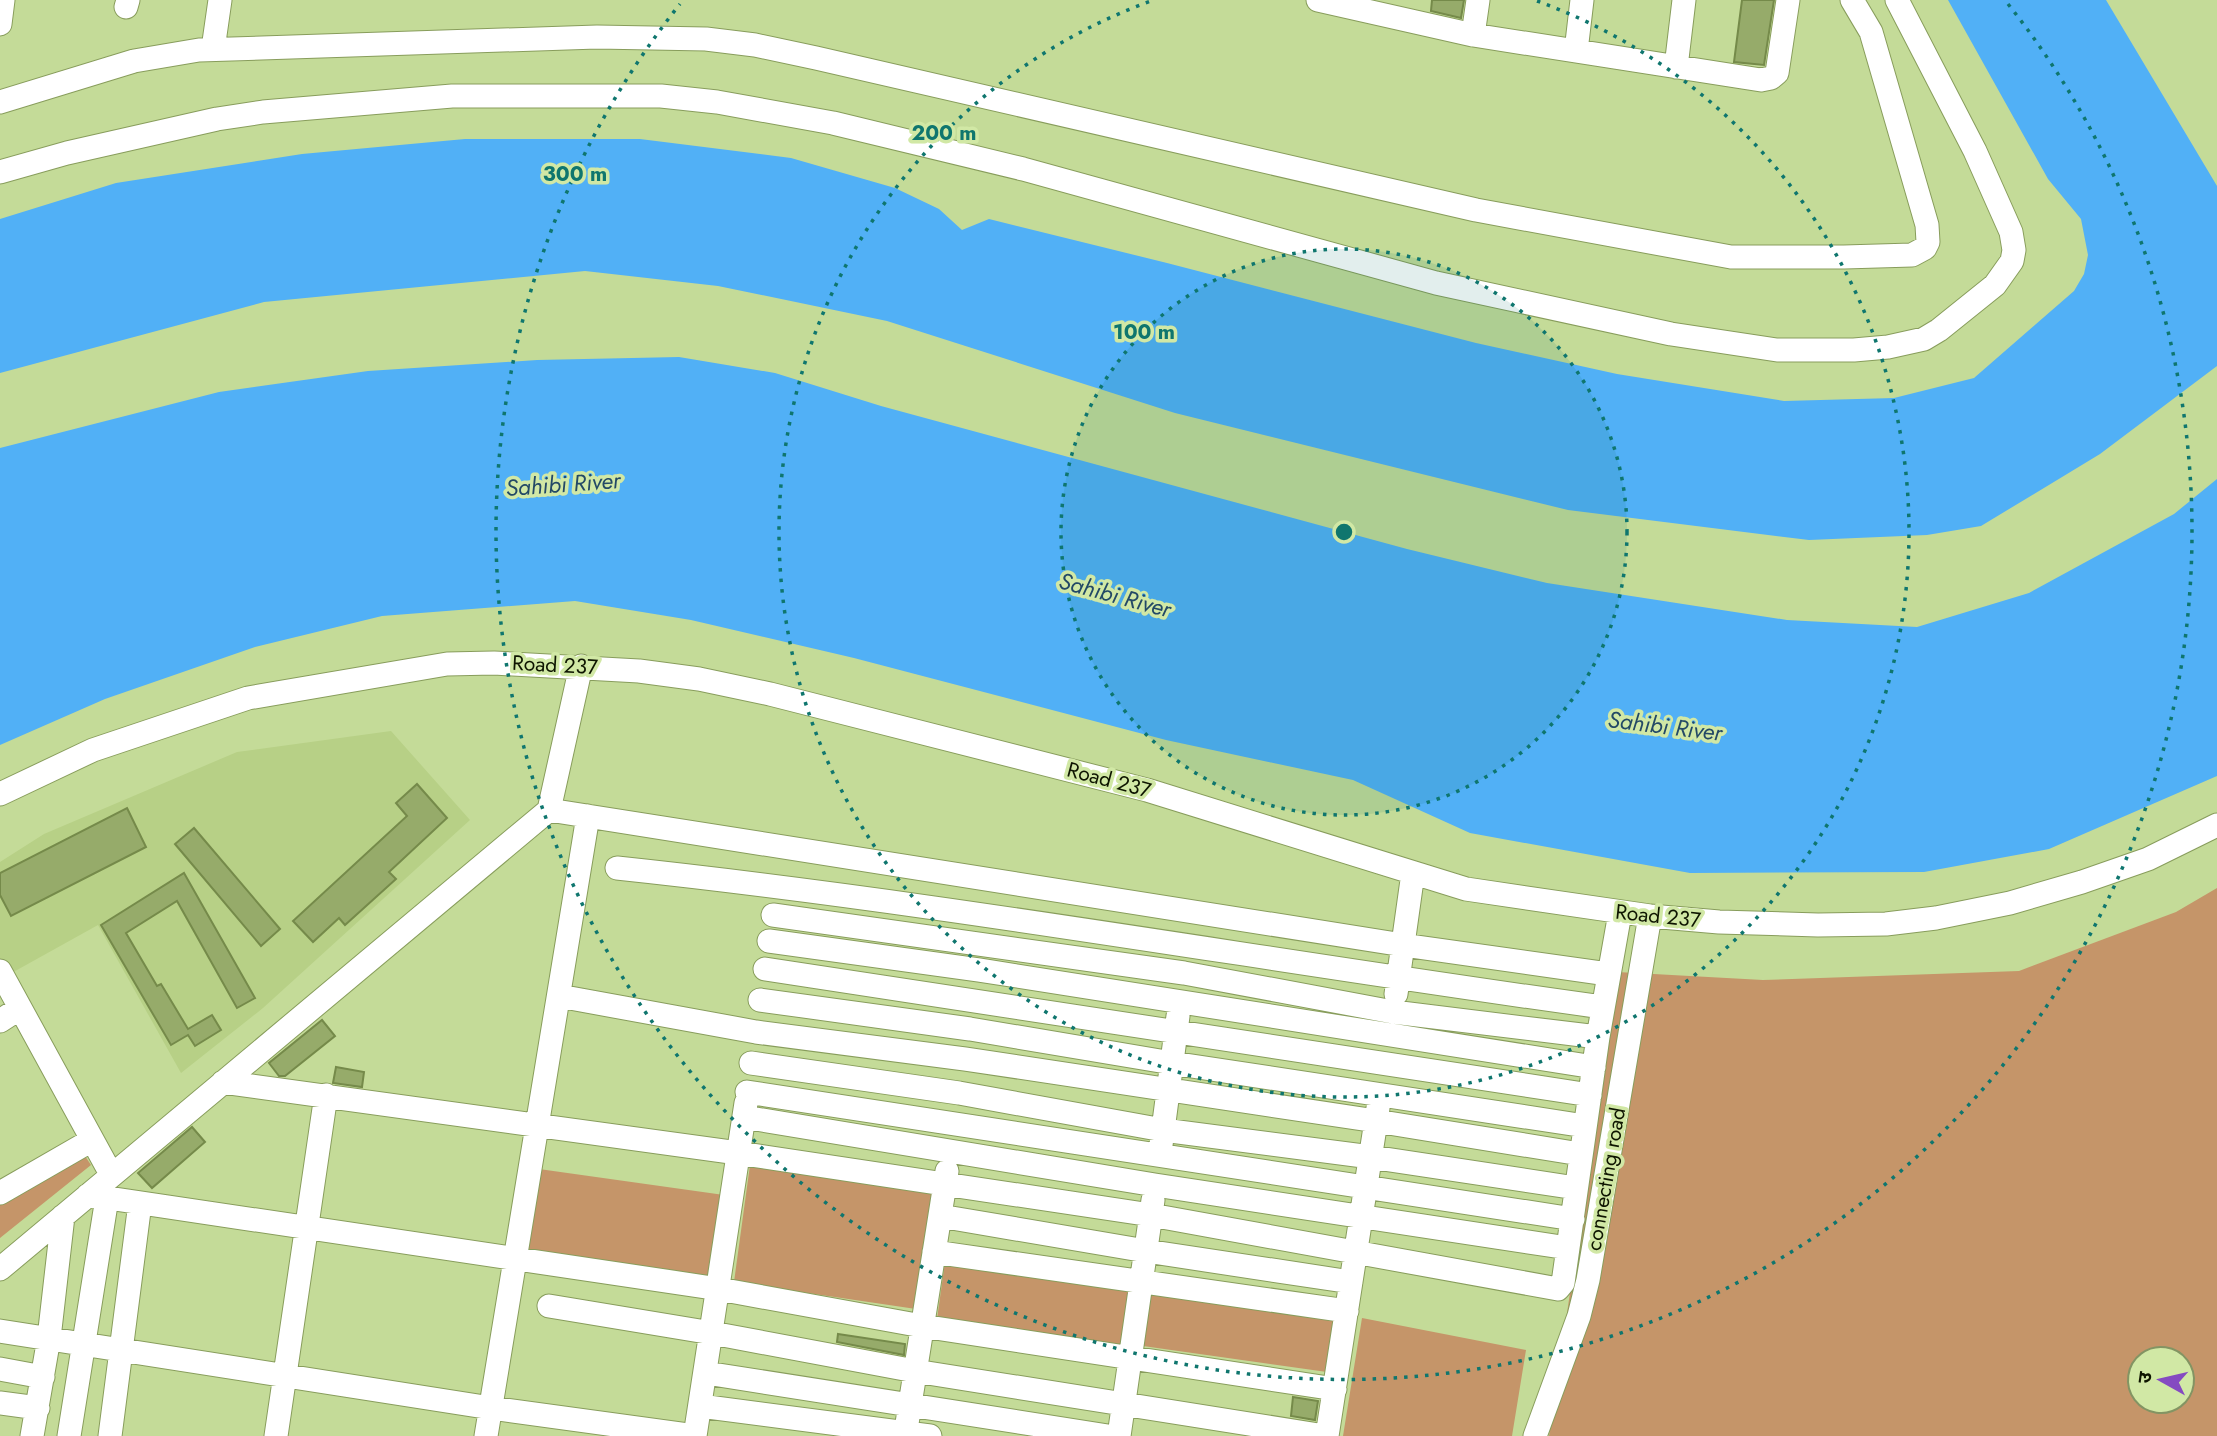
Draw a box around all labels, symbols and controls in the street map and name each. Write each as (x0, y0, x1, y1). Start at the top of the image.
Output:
text: 200 m (911, 118, 977, 148)
text: 300 m (543, 159, 607, 189)
text: 100 m (1113, 317, 1175, 347)
water label: Sahibi River (505, 463, 623, 505)
centre of rings (1332, 520, 1356, 544)
water label: Sahibi River (1055, 564, 1176, 627)
street label: Road 237 (511, 648, 599, 682)
water label: Sahibi River (1606, 702, 1725, 750)
street label: Road 237 (1064, 754, 1154, 806)
street label: Road 237 (1614, 897, 1702, 935)
street label: connecting road (1579, 1105, 1633, 1253)
north arrow (2126, 1345, 2196, 1415)
text: उ (2131, 1369, 2159, 1385)

